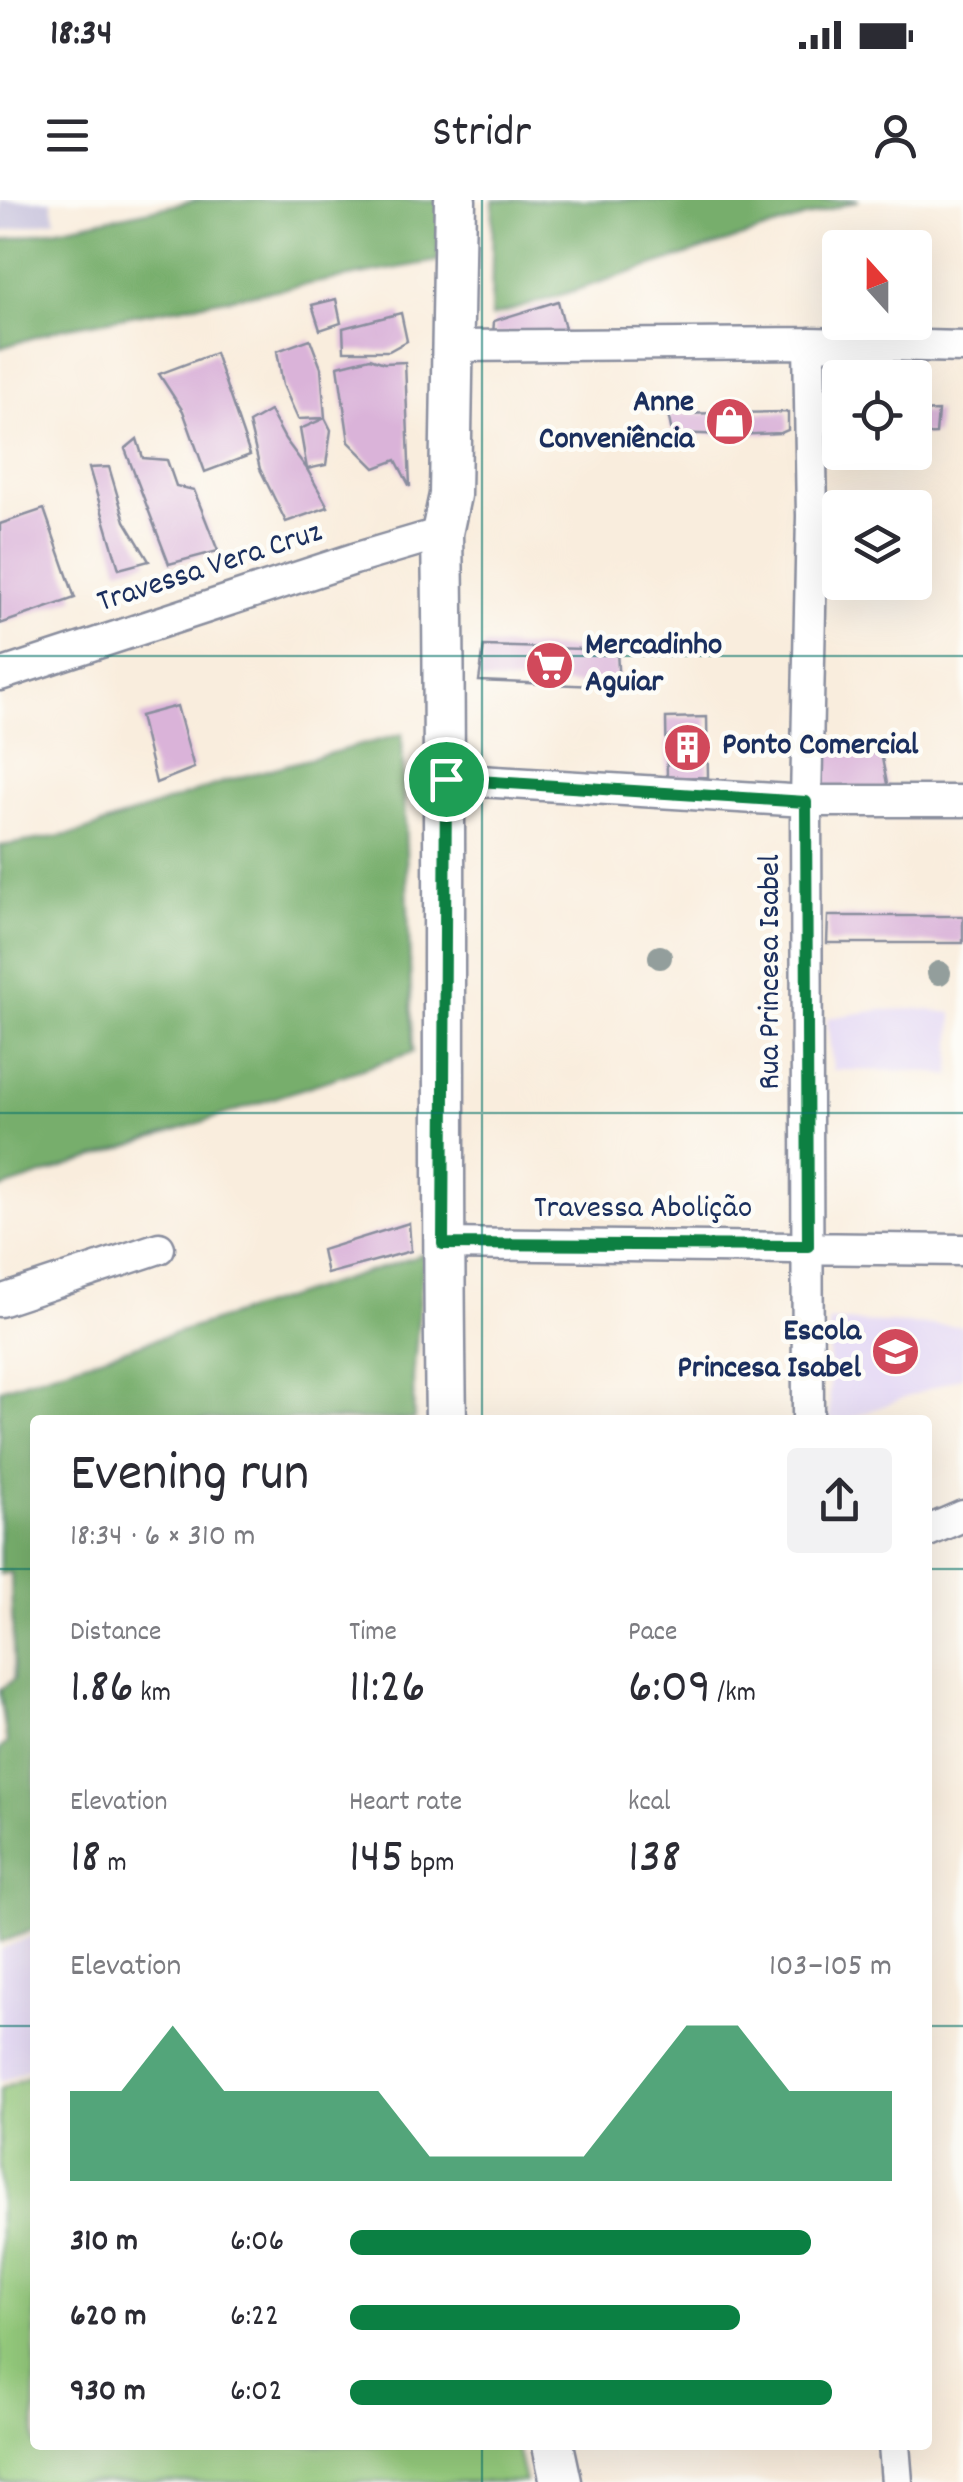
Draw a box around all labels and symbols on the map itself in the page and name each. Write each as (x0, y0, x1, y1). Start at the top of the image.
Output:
north arrow (822, 230, 932, 340)
place label: Anne Conveniência (539, 381, 695, 464)
shop icon: Anne Conveniência (703, 396, 755, 448)
street label: Travessa Vera Cruz (92, 511, 328, 627)
place label: Mercadinho Aguiar (585, 624, 722, 707)
supermarket icon: Mercadinho Aguiar (524, 639, 576, 691)
building icon: Ponto Comercial (661, 721, 713, 773)
place label: Ponto Comercial (722, 724, 919, 770)
pin (404, 737, 489, 822)
street label: Rua Princesa Isabel (749, 854, 795, 1090)
street label: Travessa Abolição (534, 1187, 752, 1233)
place label: Escola Princesa Isabel (677, 1310, 862, 1393)
school or university icon: Escola Princesa Isabel (870, 1325, 922, 1377)

